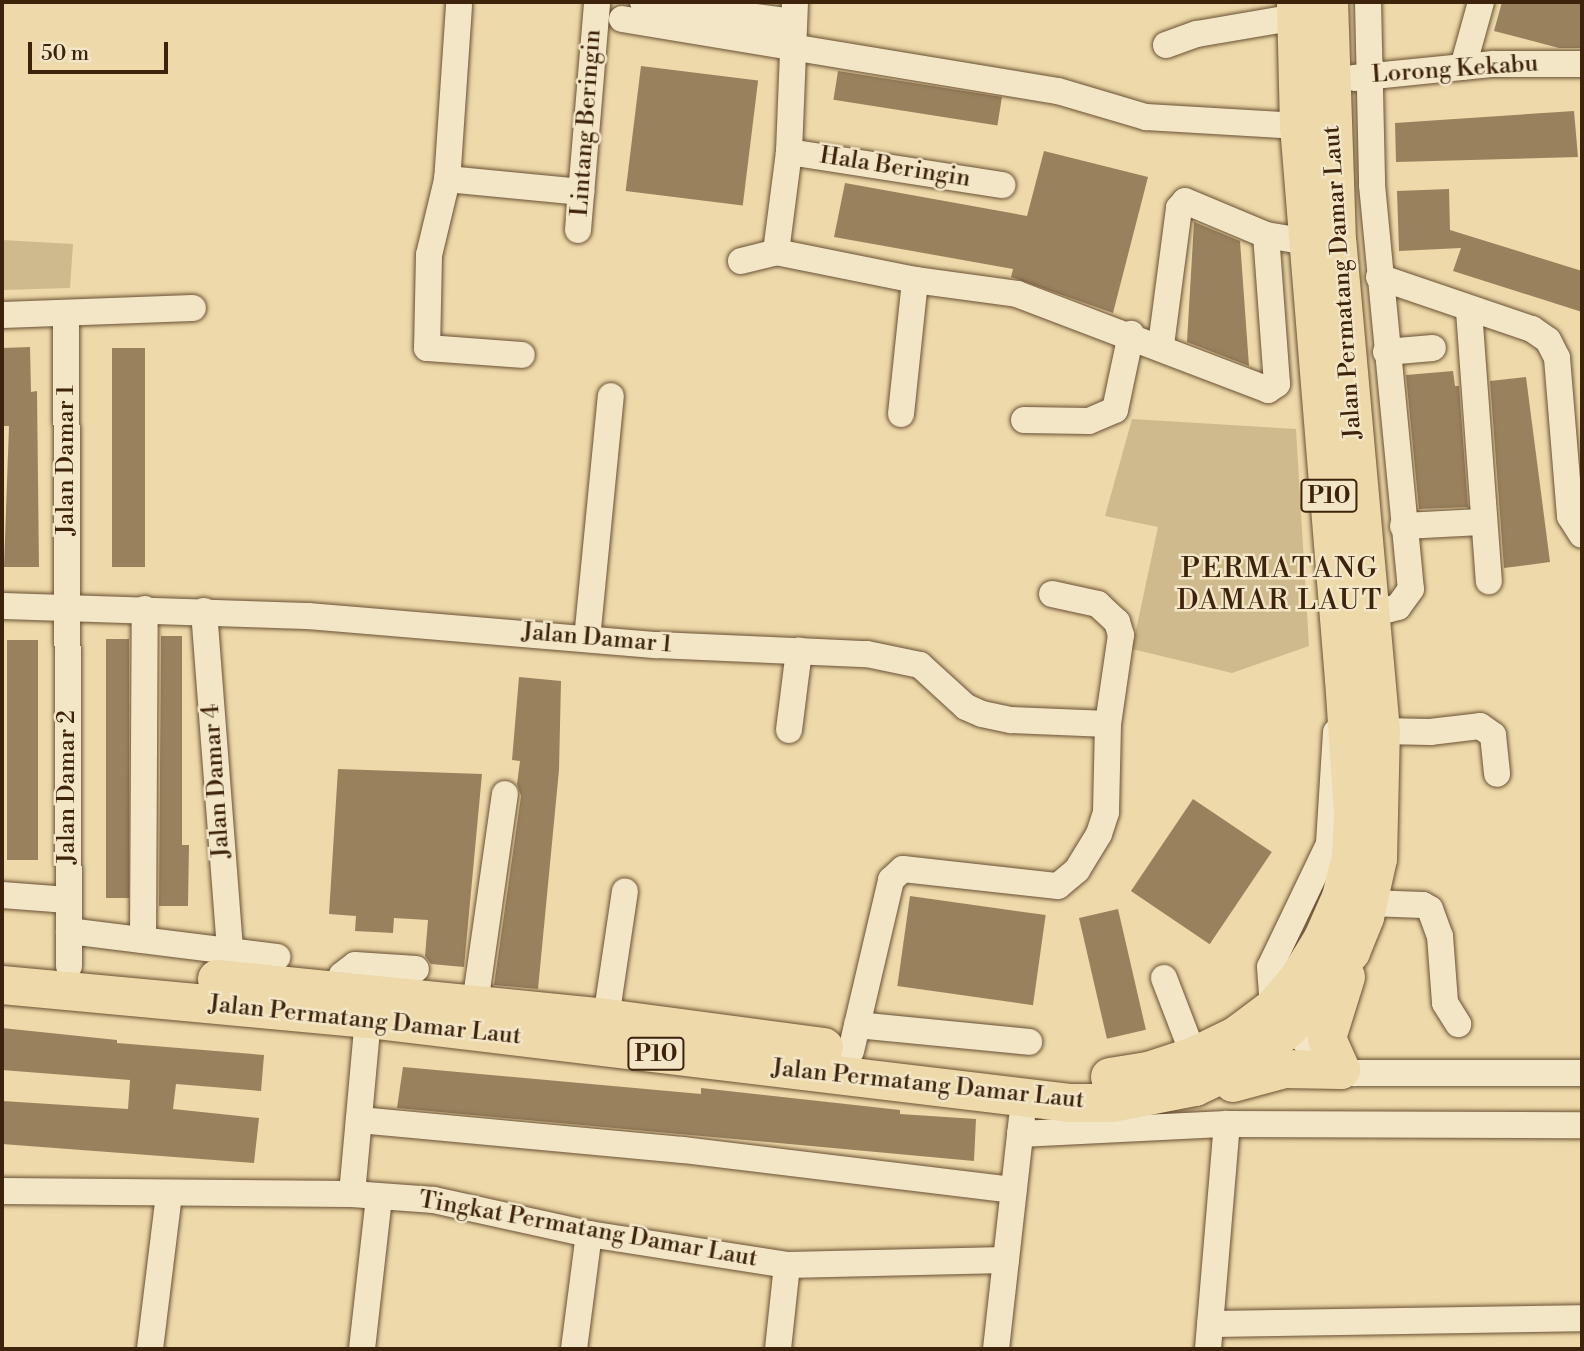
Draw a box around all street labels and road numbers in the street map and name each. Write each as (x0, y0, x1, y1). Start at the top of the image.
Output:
street label: Lintang Beringin (566, 28, 608, 218)
street label: Lorong Kekabu (1371, 50, 1539, 90)
street label: Jalan Permatang Damar Laut (1318, 124, 1368, 440)
street label: Hala Beringin (818, 142, 972, 194)
street label: Jalan Damar 1 (53, 385, 81, 535)
road number: P10 (1299, 476, 1359, 516)
street label: Jalan Damar 1 (521, 618, 673, 660)
street label: Jalan Damar 4 (197, 703, 237, 859)
street label: Jalan Damar 2 (54, 710, 82, 864)
street label: Jalan Permatang Damar Laut (207, 990, 523, 1052)
road number: P10 (626, 1035, 686, 1074)
street label: Jalan Permatang Damar Laut (770, 1054, 1086, 1116)
street label: Tingkat Permatang Damar Laut (416, 1186, 760, 1274)

